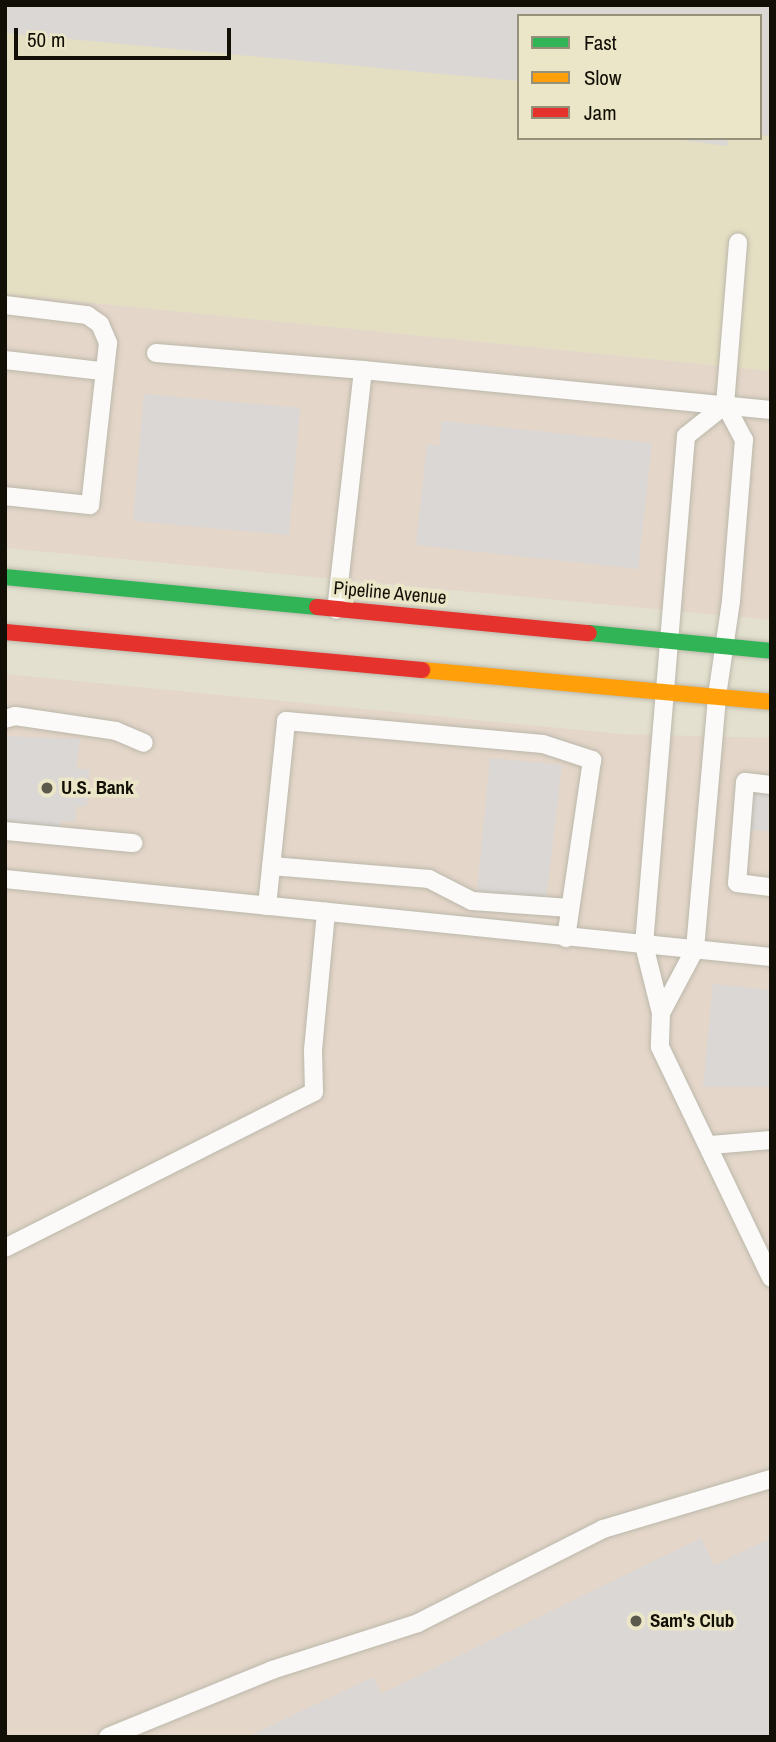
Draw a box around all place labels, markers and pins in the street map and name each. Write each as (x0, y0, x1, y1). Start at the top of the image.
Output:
place label: U.S. Bank (61, 777, 134, 799)
marker: U.S. Bank (39, 780, 55, 796)
place label: Sam's Club (650, 1610, 734, 1632)
marker: Sam's Club (628, 1613, 644, 1629)

